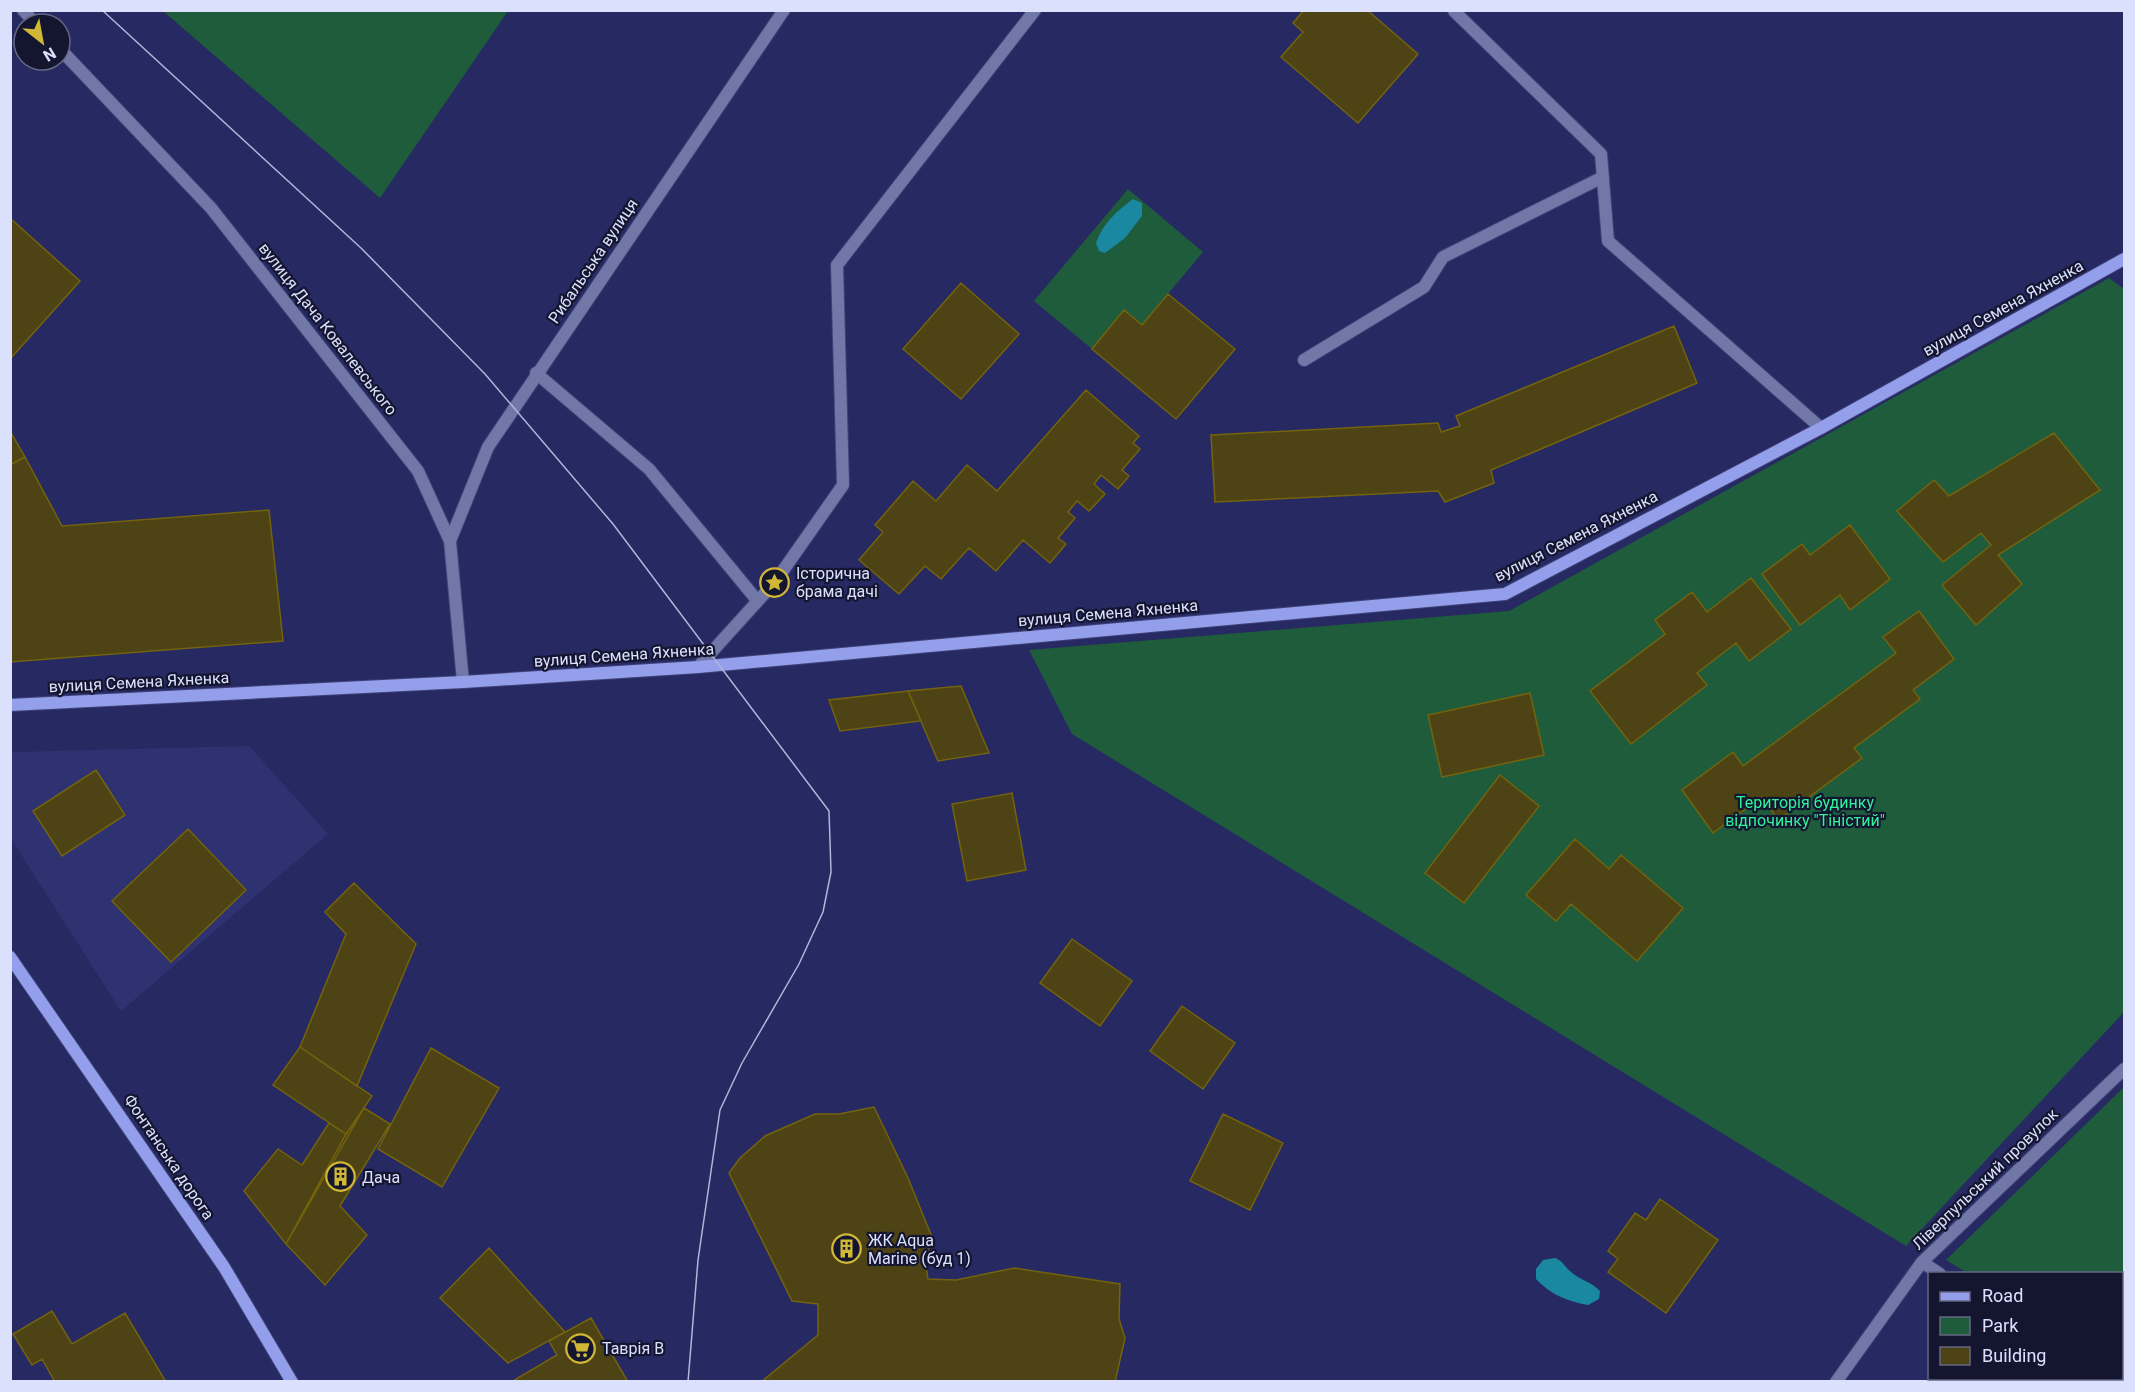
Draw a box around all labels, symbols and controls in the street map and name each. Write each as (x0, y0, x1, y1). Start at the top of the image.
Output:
north arrow (12, 12, 72, 72)
text: N (40, 43, 59, 65)
street label: Рибальська вулиця (544, 195, 642, 327)
street label: вулиця Дача Ковалевського (255, 239, 401, 419)
street label: вулиця Семена Яхненка (1919, 256, 2087, 360)
street label: вулиця Семена Яхненка (1491, 487, 1661, 585)
place label: Історична брама дачі (796, 564, 878, 601)
place icon: Історична брама дачі (759, 566, 791, 598)
street label: вулиця Семена Яхненка (1017, 596, 1199, 630)
street label: вулиця Семена Яхненка (533, 639, 715, 671)
street label: вулиця Семена Яхненка (48, 668, 230, 696)
park label: Територія будинку відпочинку "Тіністий" (1725, 793, 1885, 830)
street label: Фонтанська дорога (120, 1091, 218, 1223)
street label: Ліверпульський провулок (1908, 1104, 2062, 1254)
building icon: Дача (325, 1161, 357, 1193)
place label: Дача (362, 1168, 400, 1187)
place label: ЖК Aqua Marine (буд 1) (868, 1231, 971, 1268)
building icon: ЖК Aqua Marine (буд 1) (831, 1233, 863, 1265)
legend (1928, 1272, 2123, 1380)
text: Road (1982, 1285, 2023, 1306)
text: Park (1982, 1315, 2019, 1336)
supermarket icon: Таврія В (565, 1332, 597, 1364)
place label: Таврія В (602, 1339, 664, 1358)
text: Building (1982, 1345, 2046, 1366)

